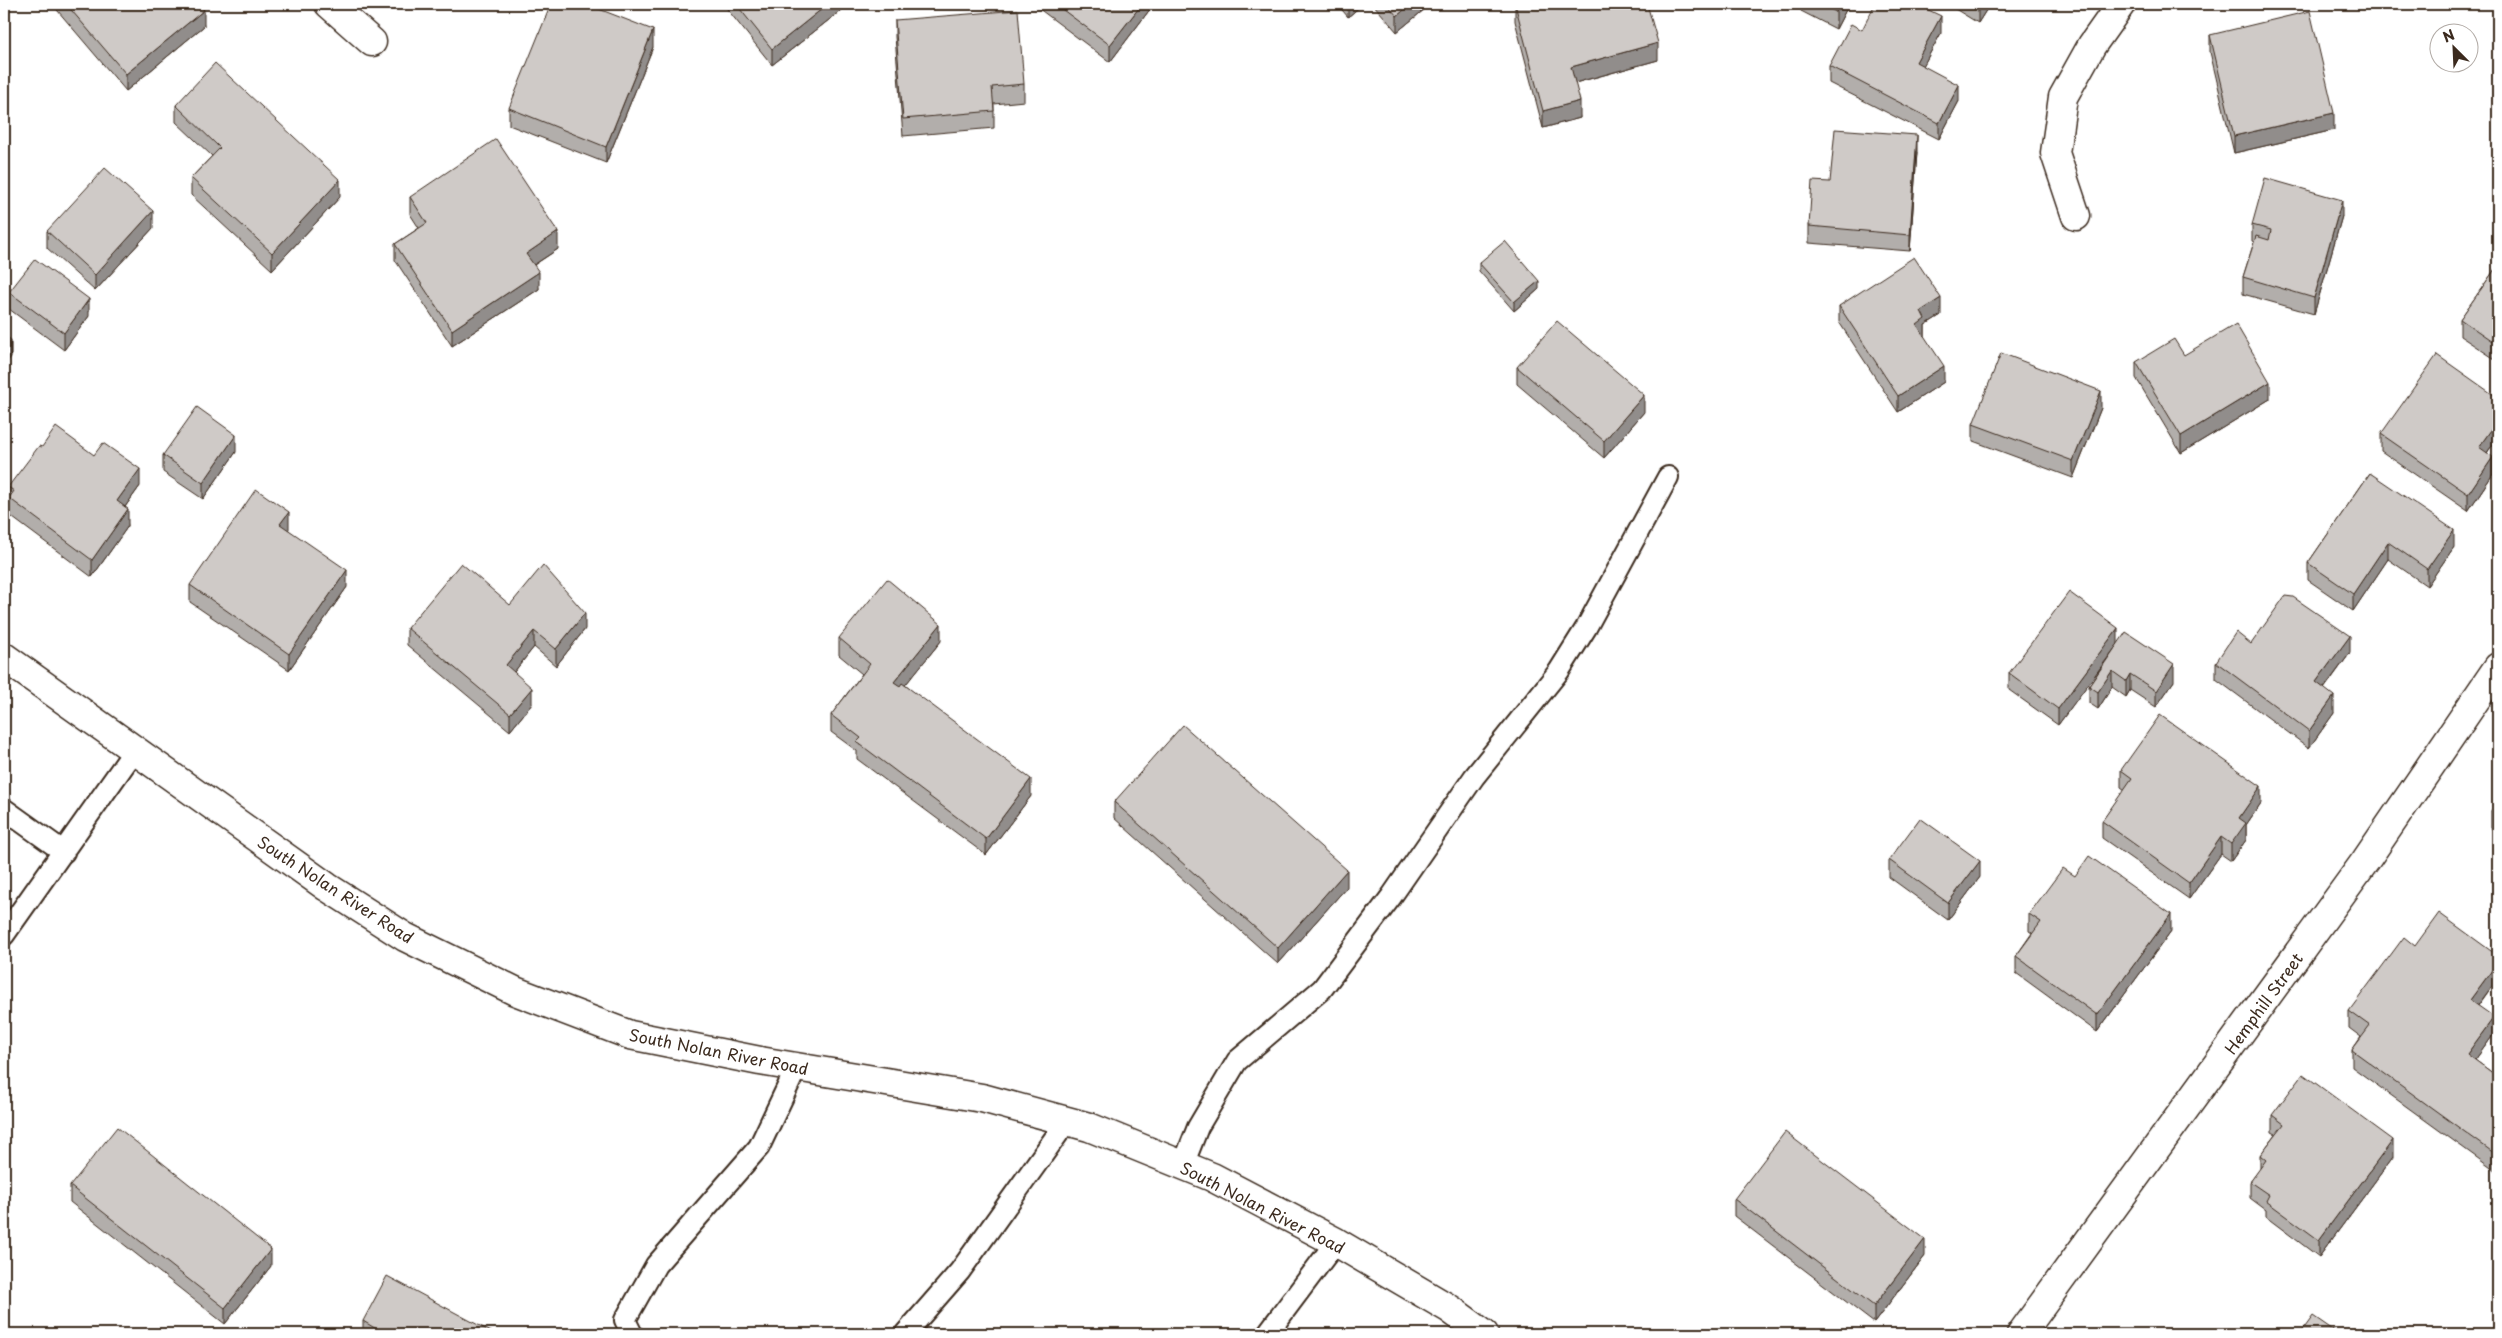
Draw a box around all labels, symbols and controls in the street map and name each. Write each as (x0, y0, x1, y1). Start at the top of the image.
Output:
north arrow (2430, 22, 2480, 72)
text: N (2439, 24, 2458, 48)
street label: South Nolan River Road (253, 829, 419, 949)
street label: Hemphill Street (2218, 947, 2308, 1059)
street label: South Nolan River Road (627, 1022, 811, 1080)
street label: South Nolan River Road (1176, 1155, 1350, 1259)

